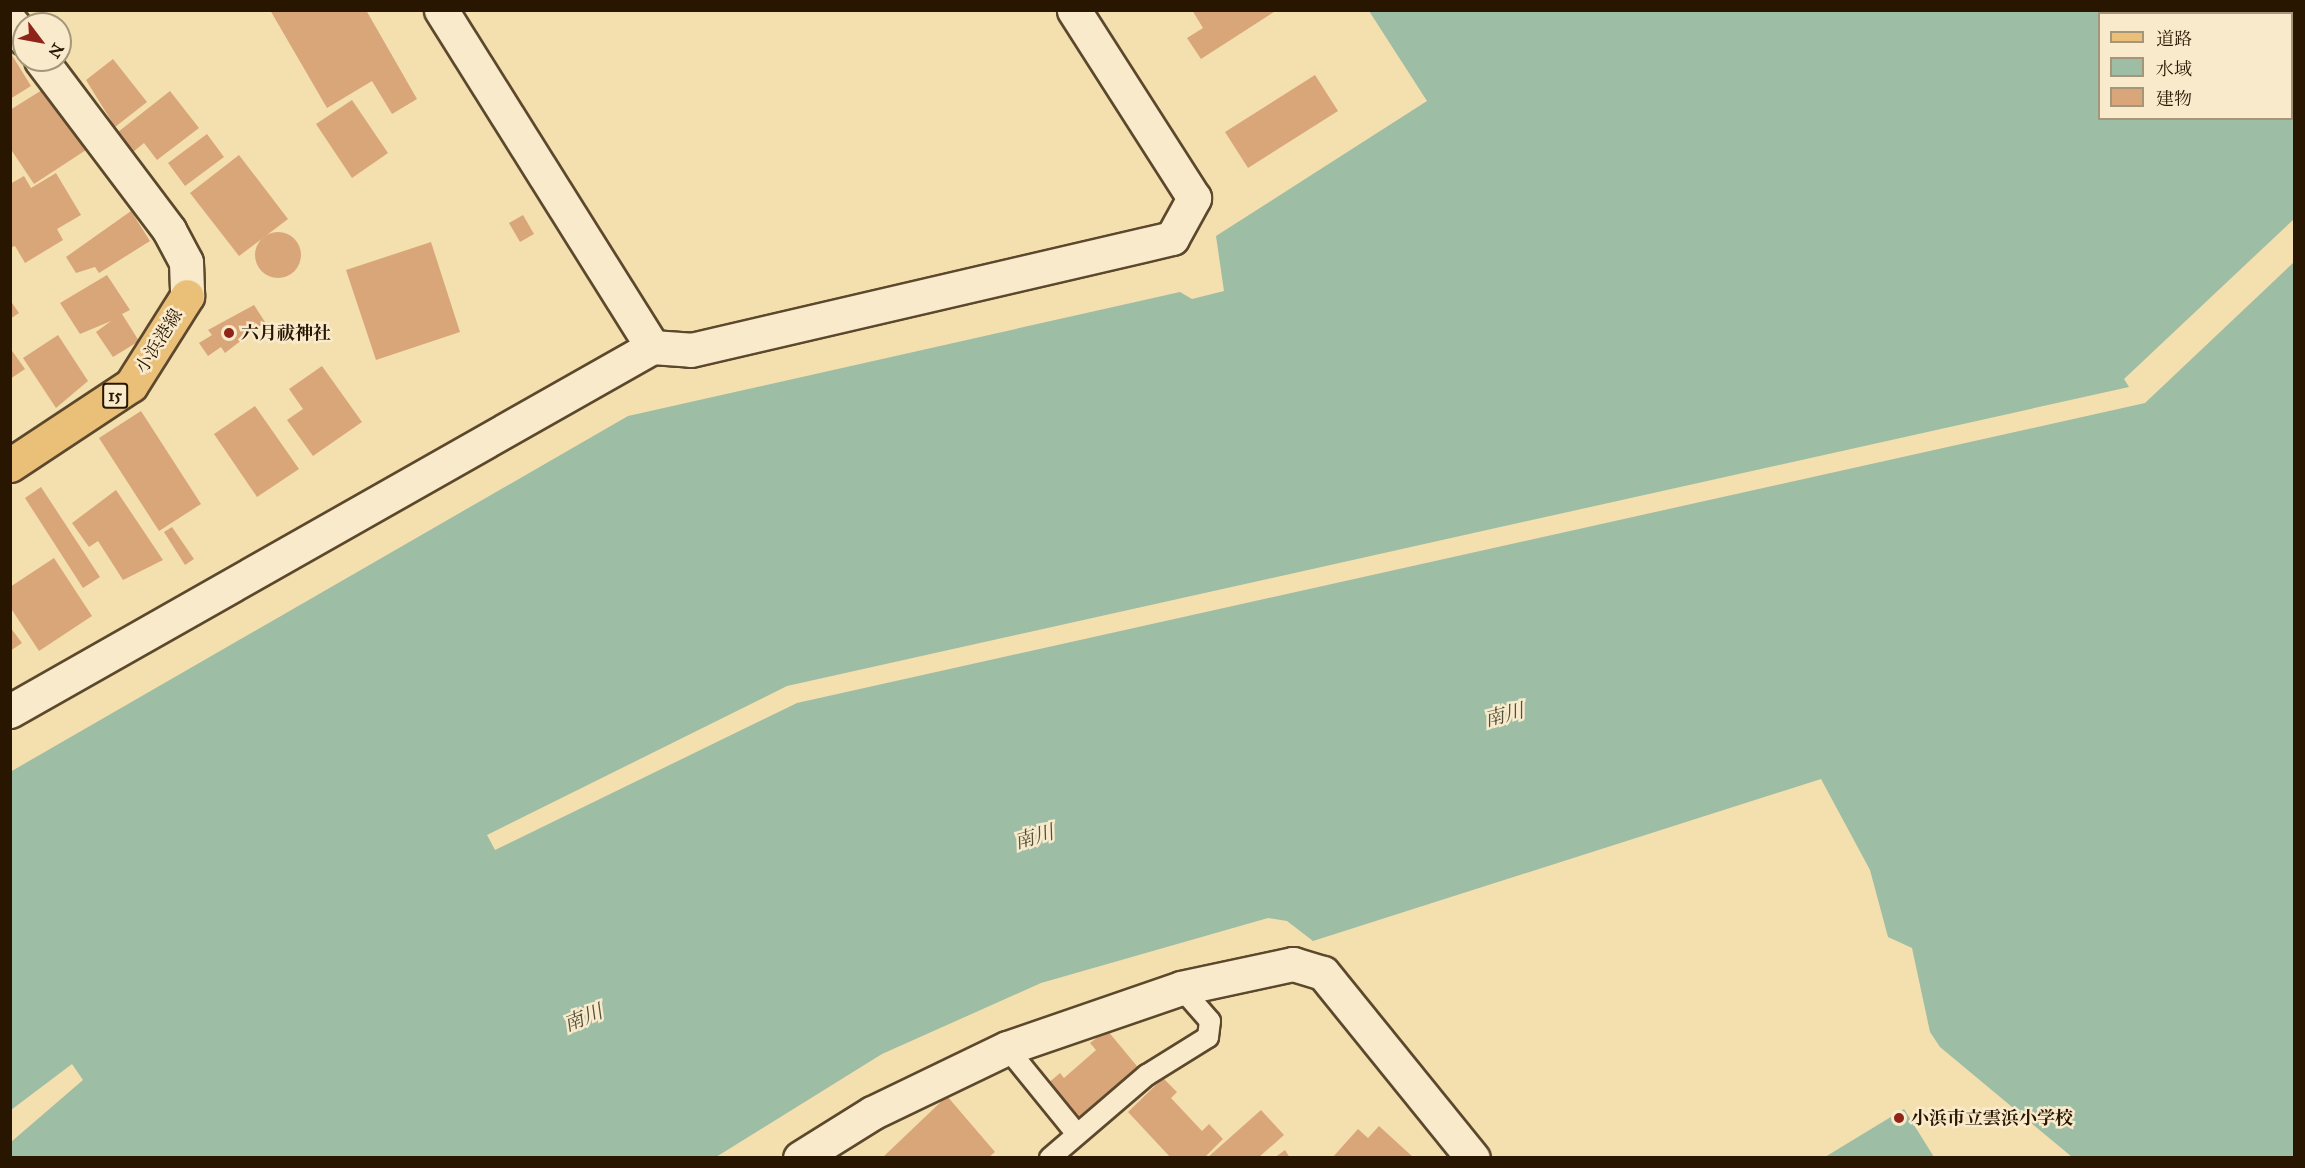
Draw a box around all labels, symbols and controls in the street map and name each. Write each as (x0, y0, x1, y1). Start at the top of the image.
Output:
north arrow (12, 12, 72, 72)
legend (2098, 12, 2293, 120)
text: 道路 (2156, 28, 2192, 50)
text: N (44, 40, 68, 62)
text: 水域 (2156, 58, 2192, 80)
text: 建物 (2156, 88, 2192, 110)
street label: 小浜港線 (131, 305, 187, 377)
place label: 六月祓神社 (241, 322, 331, 344)
marker: 六月祓神社 (222, 326, 236, 340)
road number: 15 (102, 383, 128, 409)
water label: 南川 (1482, 699, 1526, 731)
water label: 南川 (1011, 820, 1057, 854)
water label: 南川 (560, 999, 606, 1037)
place label: 小浜市立雲浜小学校 (1911, 1107, 2073, 1129)
marker: 小浜市立雲浜小学校 (1892, 1111, 1906, 1125)

